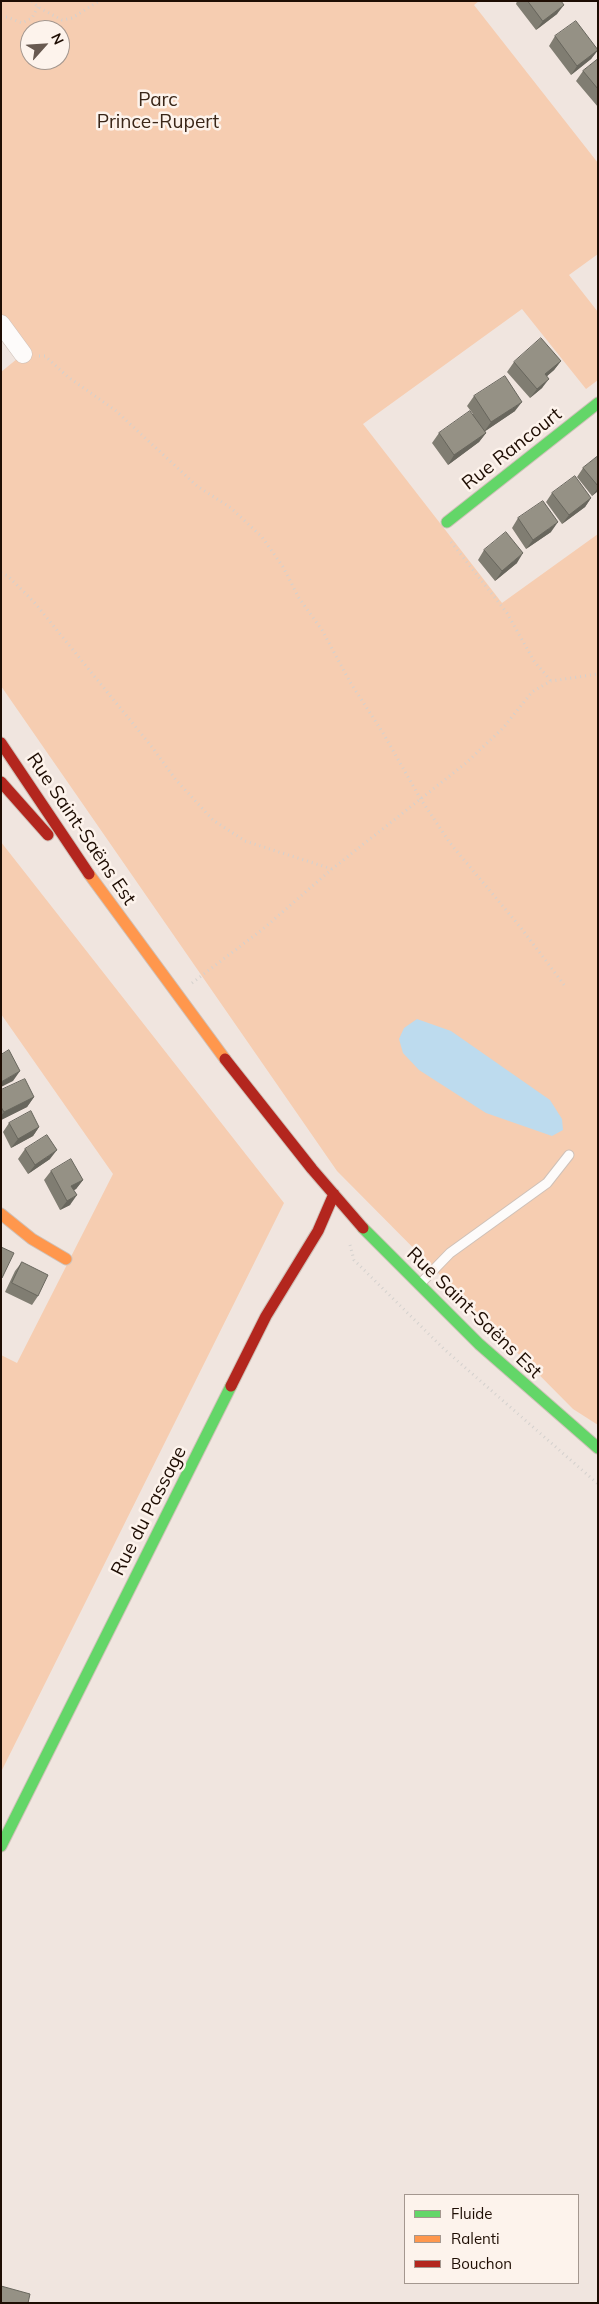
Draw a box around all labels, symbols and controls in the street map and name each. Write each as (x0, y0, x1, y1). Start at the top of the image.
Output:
north arrow (20, 20, 70, 70)
text: N (47, 30, 68, 48)
park label: Parc Prince-Rupert (97, 89, 219, 133)
street label: Rue Rancourt (458, 403, 566, 495)
street label: Rue Saint-Saëns Est (22, 749, 140, 909)
street label: Rue Saint-Saëns Est (402, 1243, 546, 1383)
street label: Rue du Passage (107, 1443, 191, 1579)
legend (404, 2194, 579, 2284)
text: Fluide (451, 2204, 492, 2223)
text: Ralenti (451, 2229, 500, 2248)
text: Bouchon (451, 2254, 512, 2273)

